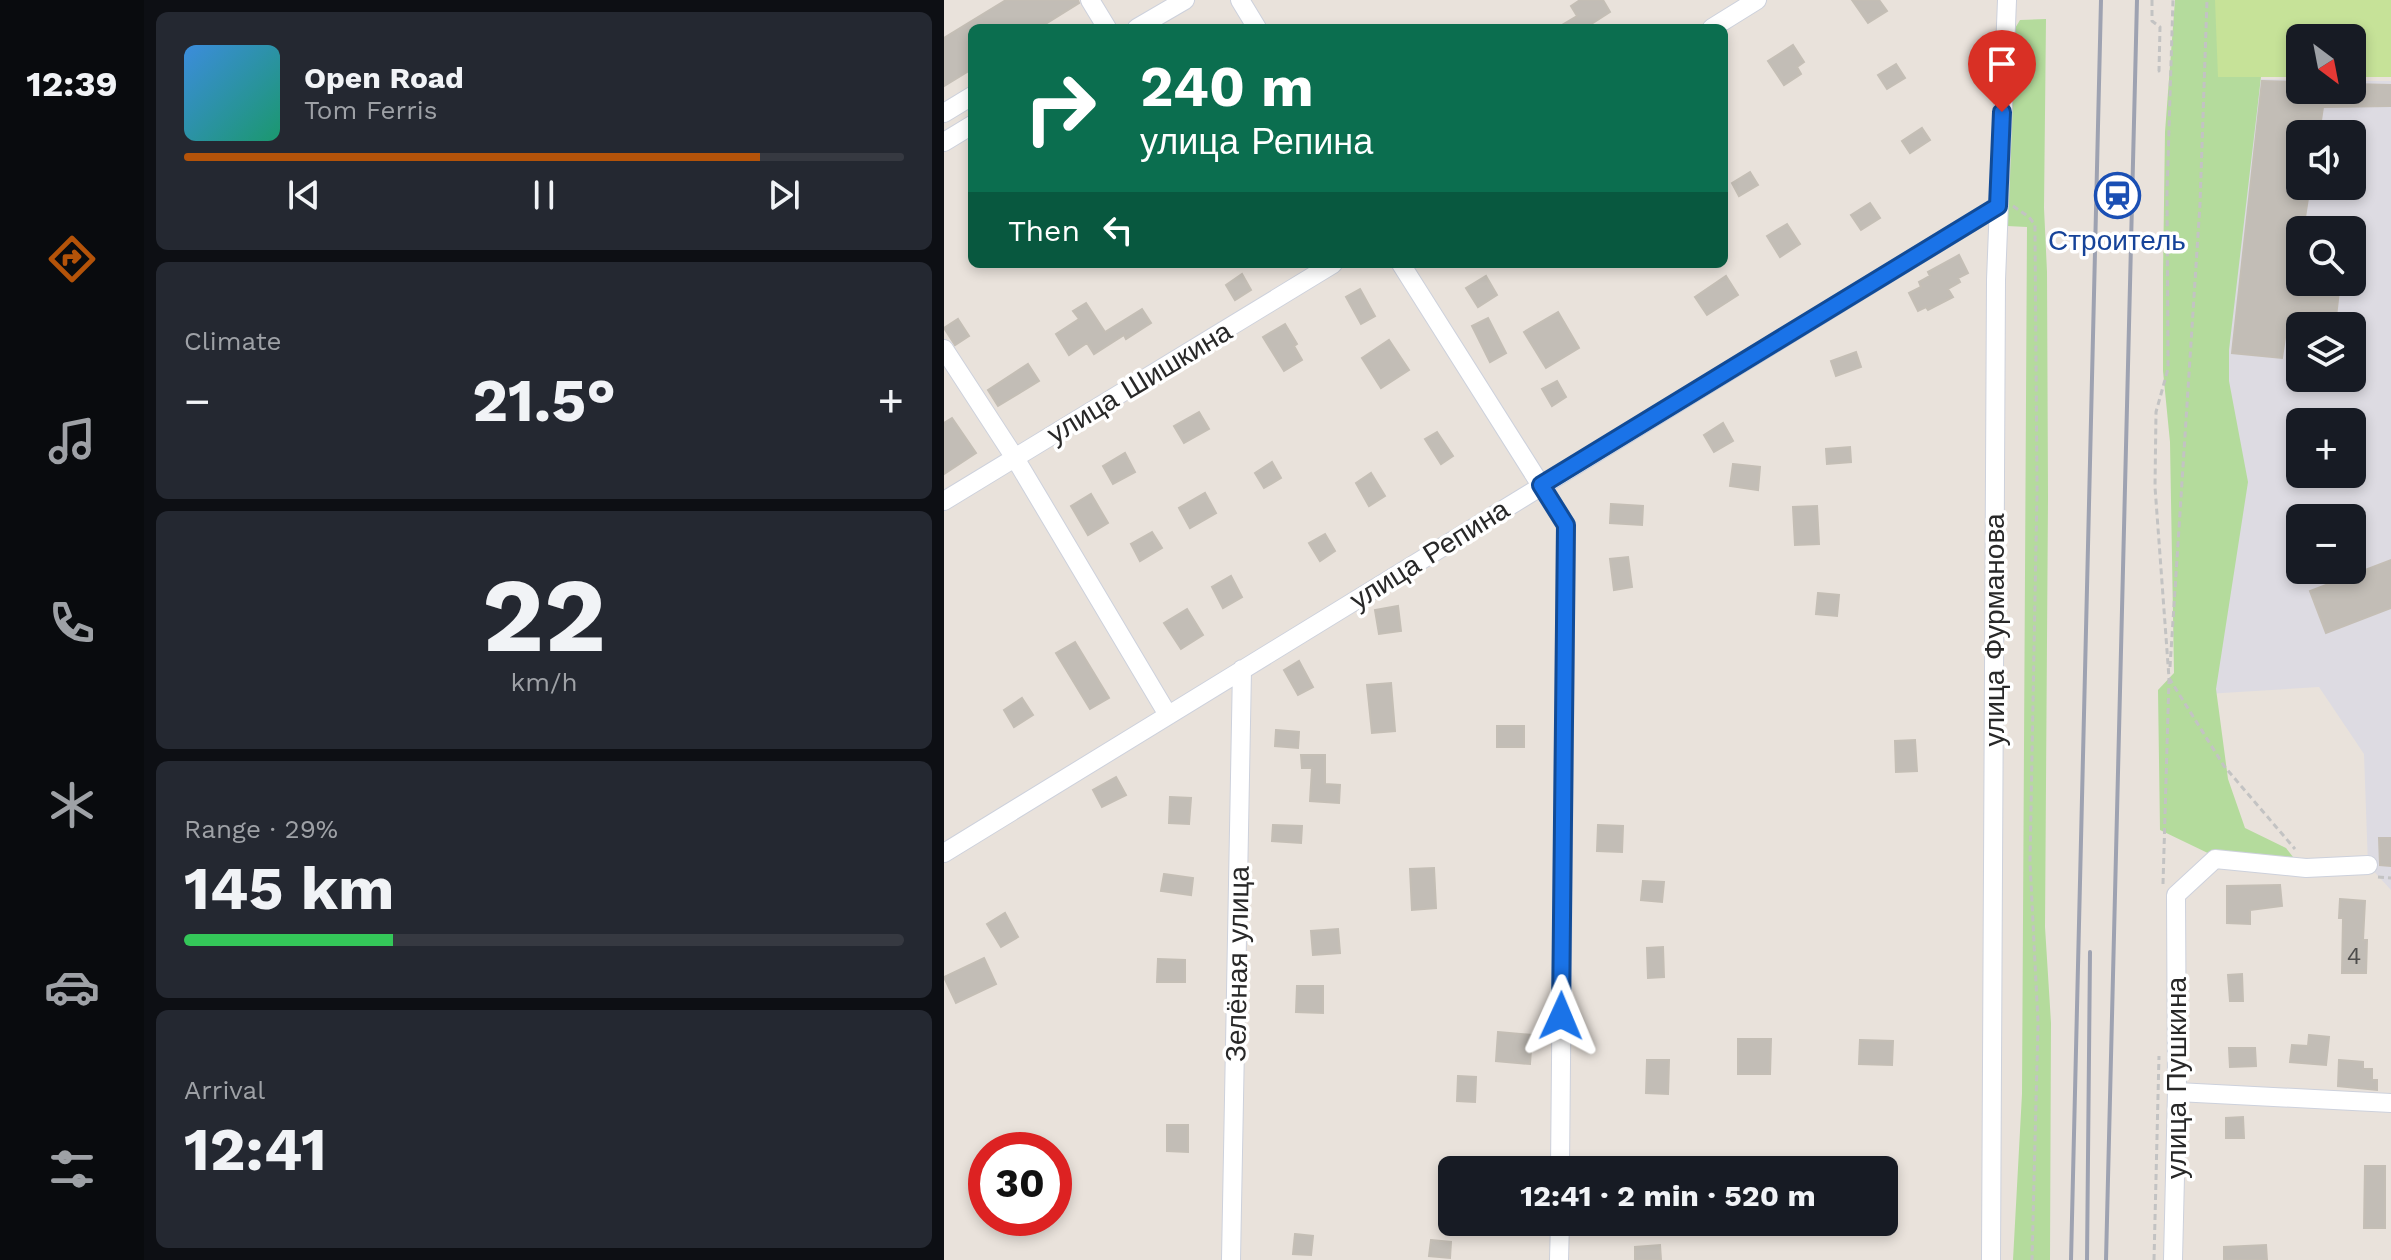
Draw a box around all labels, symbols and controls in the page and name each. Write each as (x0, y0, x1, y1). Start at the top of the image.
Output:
north arrow (2286, 24, 2366, 104)
map controls (2286, 24, 2366, 584)
pin (1968, 30, 2036, 112)
icon: arrive (1980, 42, 2024, 86)
text: 240 m (1140, 54, 1314, 120)
icon: right (1008, 56, 1112, 160)
text: Open Road (304, 60, 464, 95)
text: 12:39 (26, 63, 118, 105)
text: Tom Ferris (304, 95, 437, 125)
button: sound (2286, 120, 2366, 200)
text: улица Репина (1140, 121, 1373, 163)
station icon: Строитель (2093, 171, 2141, 219)
icon: previous (282, 173, 326, 217)
icon: pause (522, 173, 566, 217)
icon: next (762, 173, 806, 217)
icon: left (1096, 208, 1140, 252)
text: Then (1008, 213, 1080, 248)
button: search (2286, 216, 2366, 296)
place label: Строитель (2048, 224, 2186, 257)
icon: directions (44, 231, 100, 287)
button: layers (2286, 312, 2366, 392)
street label: улица Шишкина (1041, 314, 1238, 450)
text: Climate (184, 326, 282, 356)
text: 21.5° (472, 365, 616, 436)
text: − (184, 375, 211, 427)
text: + (877, 375, 904, 427)
button: + (2286, 408, 2366, 488)
icon: music (44, 413, 100, 469)
street label: улица Репина (1344, 492, 1515, 616)
button: − (2286, 504, 2366, 584)
street label: улица Фурманова (1978, 513, 2011, 747)
text: 22 (482, 554, 606, 676)
icon: phone (44, 595, 100, 651)
text: km/h (511, 667, 577, 697)
icon: climate (44, 777, 100, 833)
text: Range · 29% (184, 814, 338, 844)
text: 145 km (184, 853, 395, 924)
street label: Зелёная улица (1219, 865, 1256, 1062)
house number: 4 (2347, 942, 2361, 970)
icon: car (44, 959, 100, 1015)
position arrow (1519, 974, 1603, 1058)
street label: улица Пушкина (2160, 977, 2193, 1179)
text: Arrival (184, 1075, 265, 1105)
text: 12:41 (184, 1114, 327, 1185)
speed limit sign: 30 (968, 1132, 1072, 1236)
icon: filters (44, 1141, 100, 1197)
text: 12:41 · 2 min · 520 m (1520, 1178, 1816, 1213)

